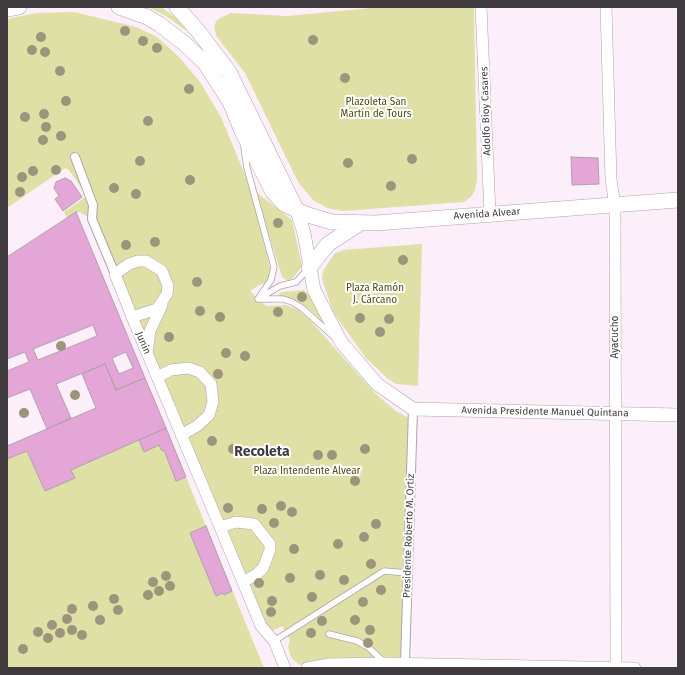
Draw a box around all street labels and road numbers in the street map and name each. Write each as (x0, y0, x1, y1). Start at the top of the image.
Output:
street label: Adolfo Bioy Casares (478, 66, 494, 156)
street label: Avenida Alvear (453, 206, 521, 222)
street label: Ayacucho (609, 316, 621, 358)
street label: Junín (133, 330, 153, 356)
street label: Avenida Presidente Manuel Quintana (461, 405, 629, 419)
street label: Presidente Roberto M. Ortiz (401, 474, 417, 598)

